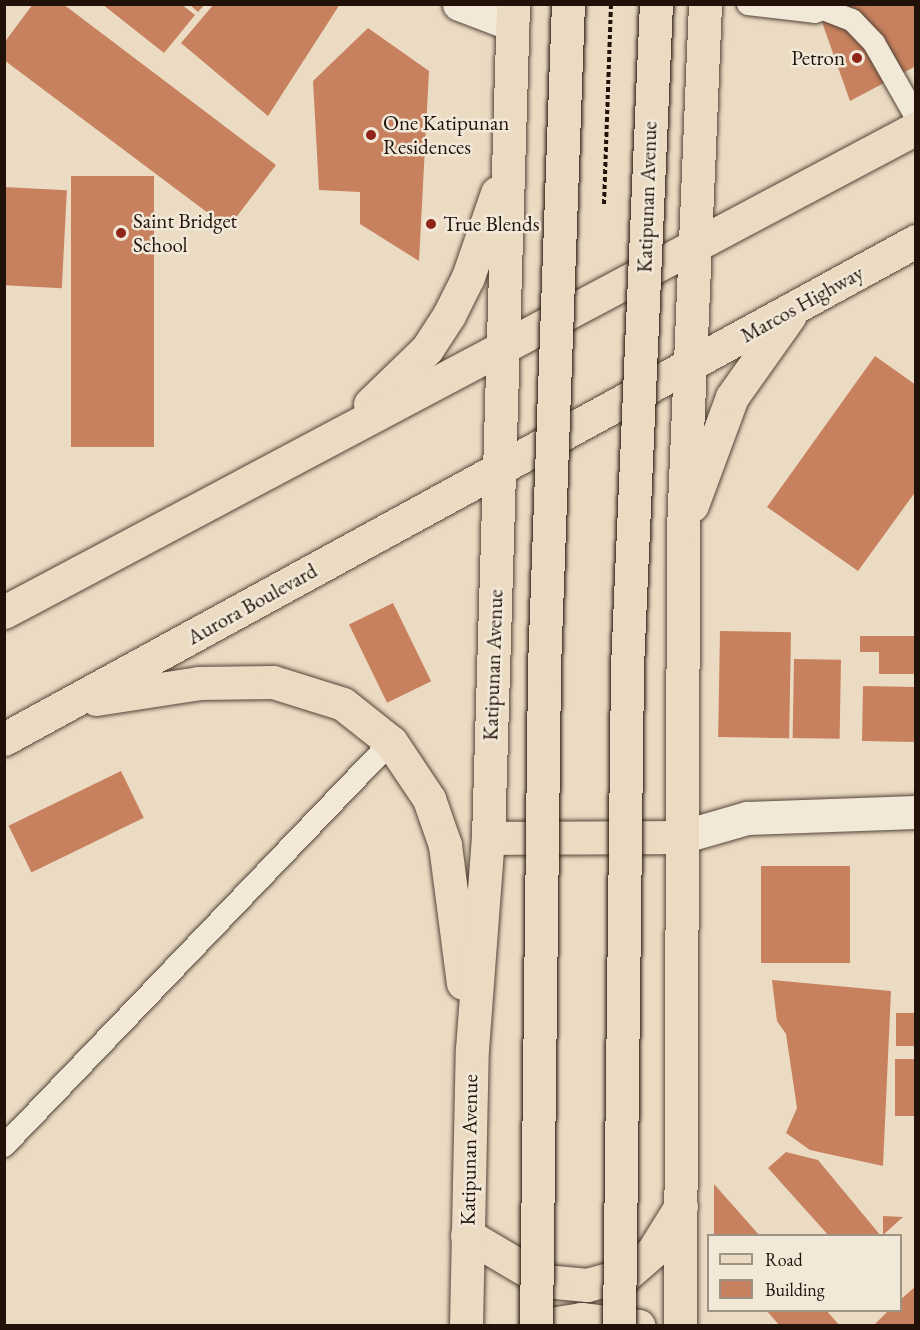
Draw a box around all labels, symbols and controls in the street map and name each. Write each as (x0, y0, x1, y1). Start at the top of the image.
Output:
place label: Petron (791, 45, 845, 71)
marker: Petron (850, 51, 864, 65)
place label: One Katipunan Residences (383, 110, 509, 160)
street label: Katipunan Avenue (632, 121, 662, 273)
marker: One Katipunan Residences (364, 128, 378, 142)
place label: Saint Bridget School (133, 208, 237, 258)
place label: True Blends (443, 211, 539, 237)
marker: True Blends (424, 217, 438, 231)
marker: Saint Bridget School (114, 226, 128, 240)
street label: Marcos Highway (736, 260, 868, 348)
street label: Aurora Boulevard (183, 558, 321, 650)
street label: Katipunan Avenue (478, 589, 508, 741)
street label: Katipunan Avenue (455, 1074, 483, 1226)
legend (707, 1234, 902, 1312)
text: Road (765, 1248, 803, 1271)
text: Building (765, 1278, 825, 1301)

